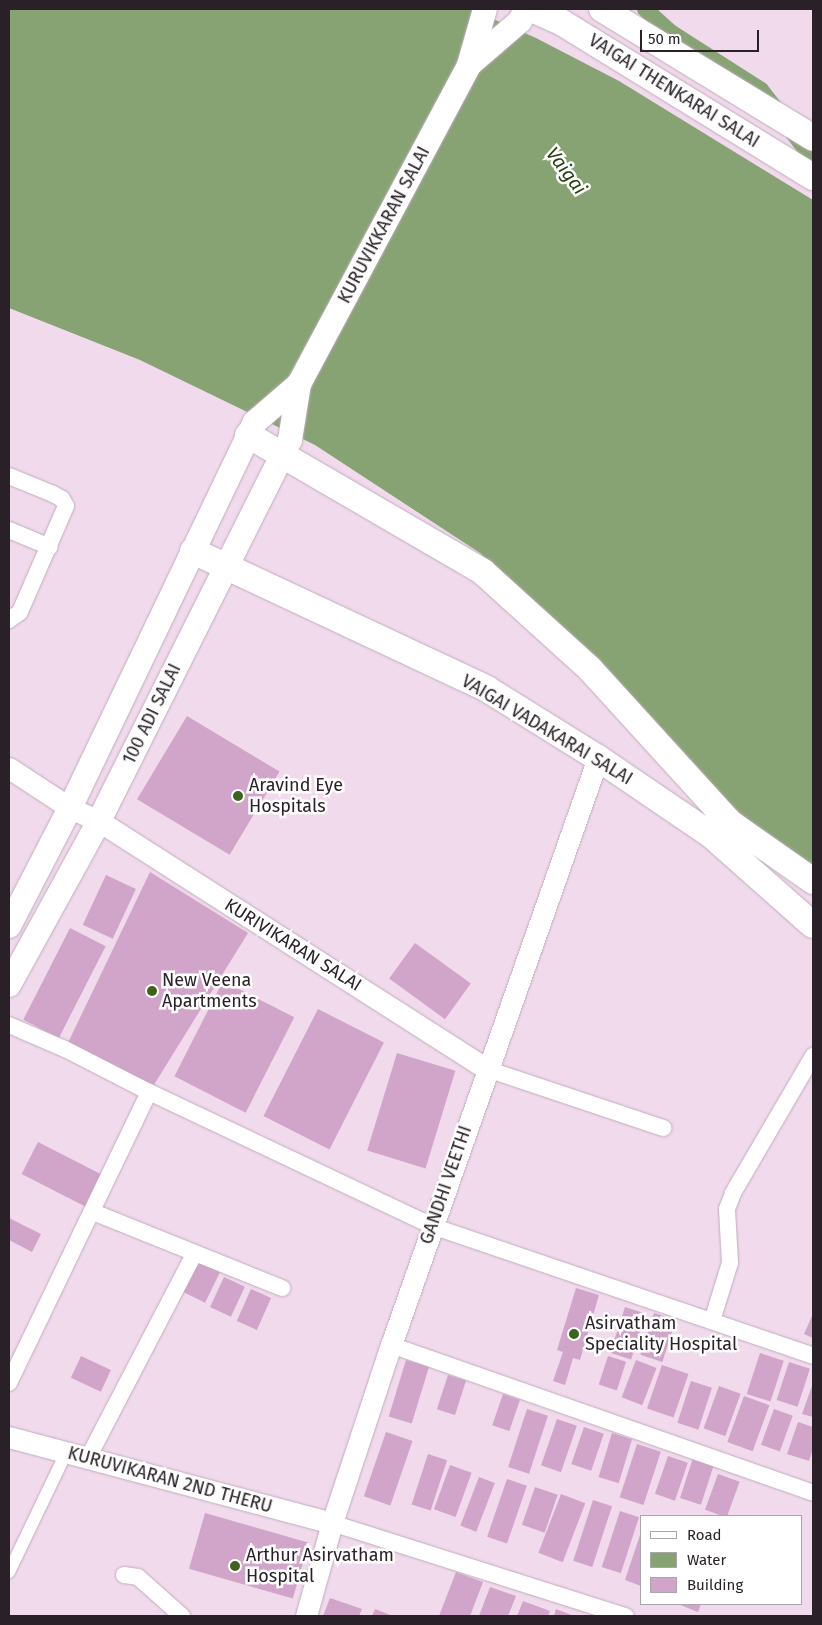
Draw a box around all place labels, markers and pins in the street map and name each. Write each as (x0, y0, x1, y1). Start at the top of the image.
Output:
place label: Aravind Eye Hospitals (249, 775, 343, 818)
marker: Aravind Eye Hospitals (231, 789, 245, 803)
place label: New Veena Apartments (162, 970, 257, 1012)
marker: New Veena Apartments (146, 985, 158, 997)
place label: Asirvatham Speciality Hospital (585, 1313, 737, 1356)
marker: Asirvatham Speciality Hospital (567, 1327, 581, 1341)
place label: Arthur Asirvatham Hospital (246, 1545, 394, 1588)
marker: Arthur Asirvatham Hospital (228, 1559, 242, 1573)

